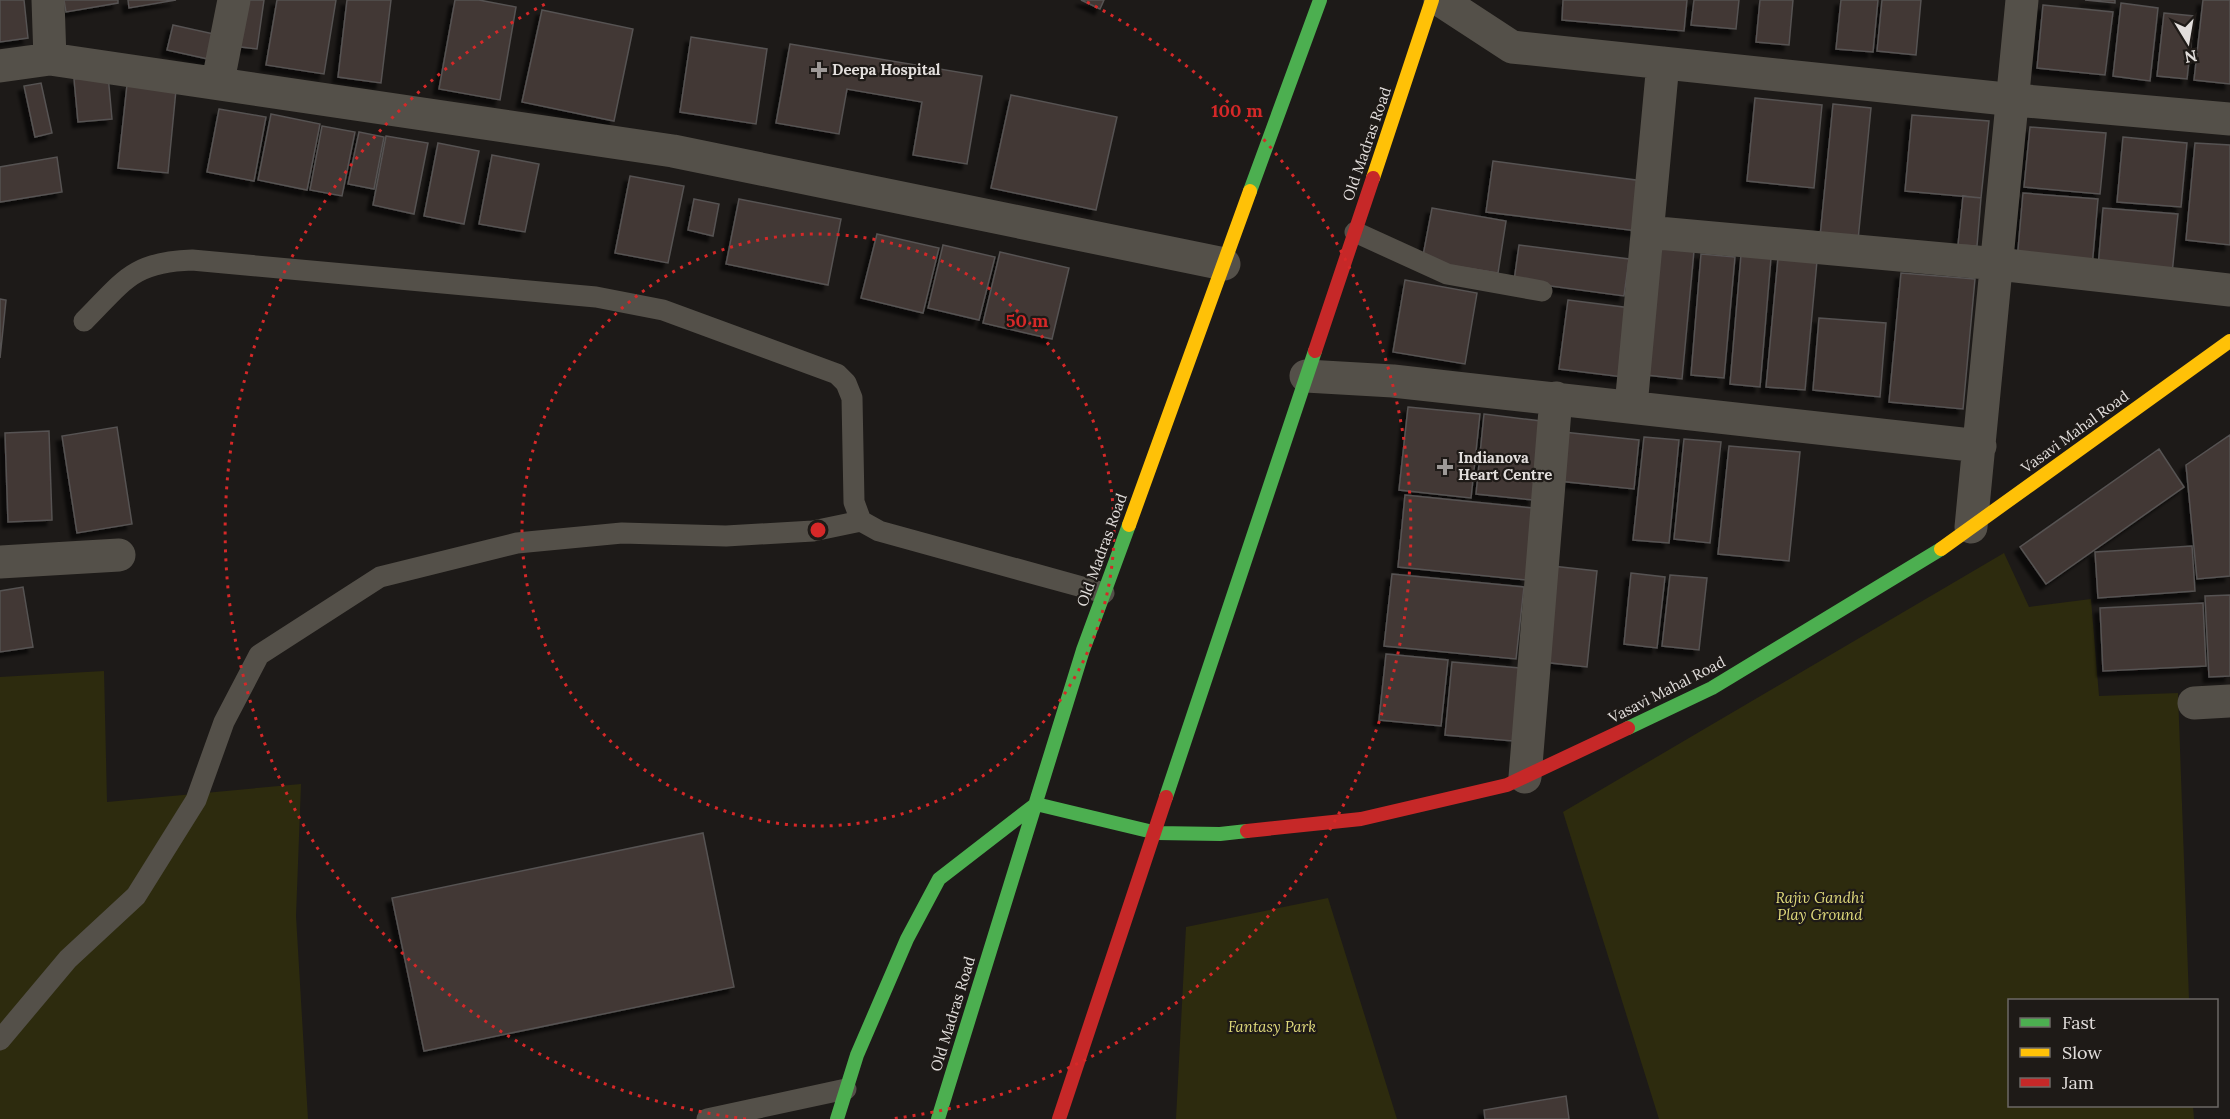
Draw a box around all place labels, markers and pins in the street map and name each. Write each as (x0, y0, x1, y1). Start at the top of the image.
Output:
place label: Deepa Hospital (832, 60, 941, 79)
marker: Deepa Hospital (810, 61, 828, 79)
place label: Indianova Heart Centre (1458, 448, 1552, 484)
marker: Indianova Heart Centre (1436, 458, 1454, 476)
centre of rings (808, 520, 828, 540)

